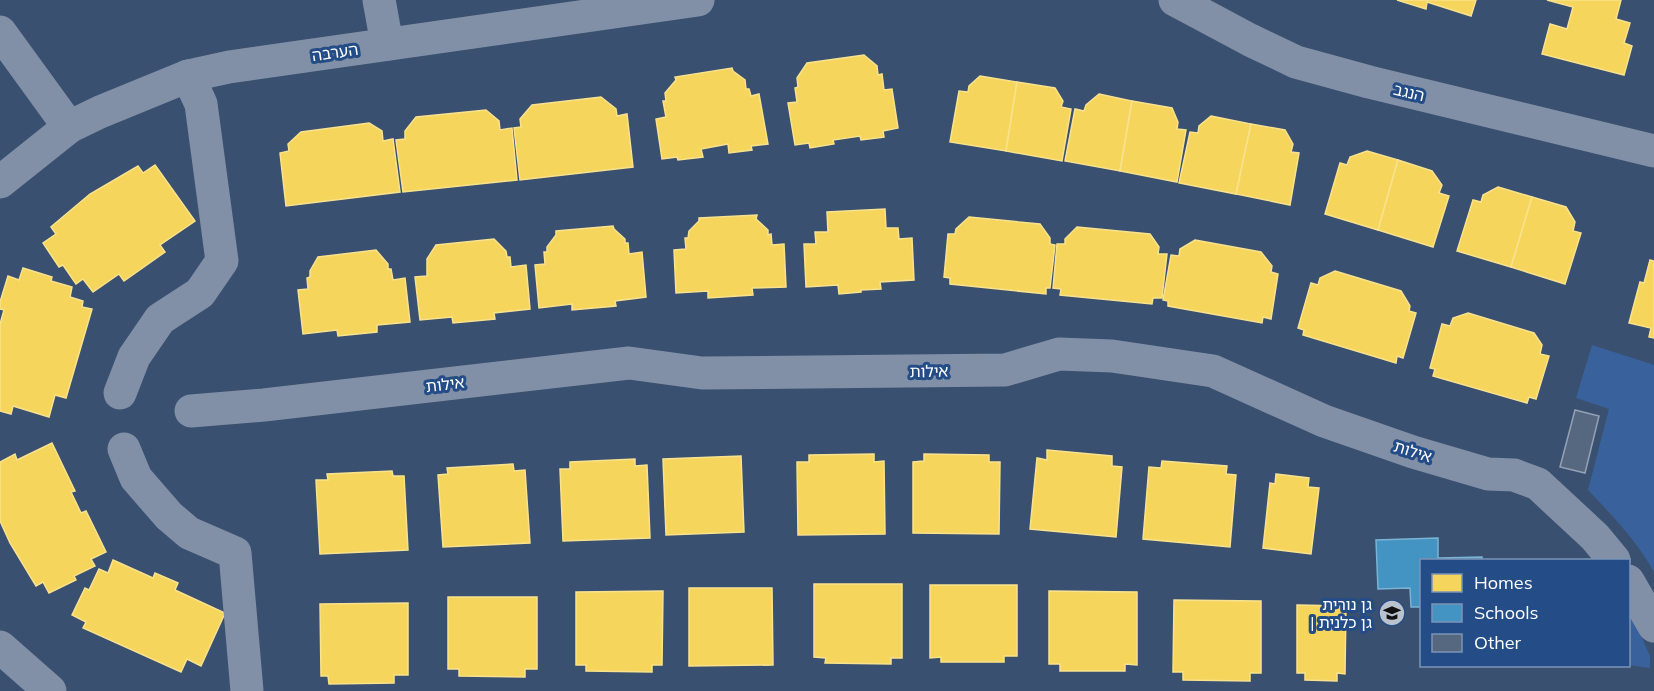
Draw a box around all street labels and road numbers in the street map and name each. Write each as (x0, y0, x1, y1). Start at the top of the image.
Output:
street label: הערבה (311, 39, 359, 65)
street label: הנגב (1392, 79, 1426, 105)
street label: אילות (910, 361, 948, 381)
street label: אילות (425, 372, 465, 396)
street label: אילות (1392, 436, 1434, 466)

